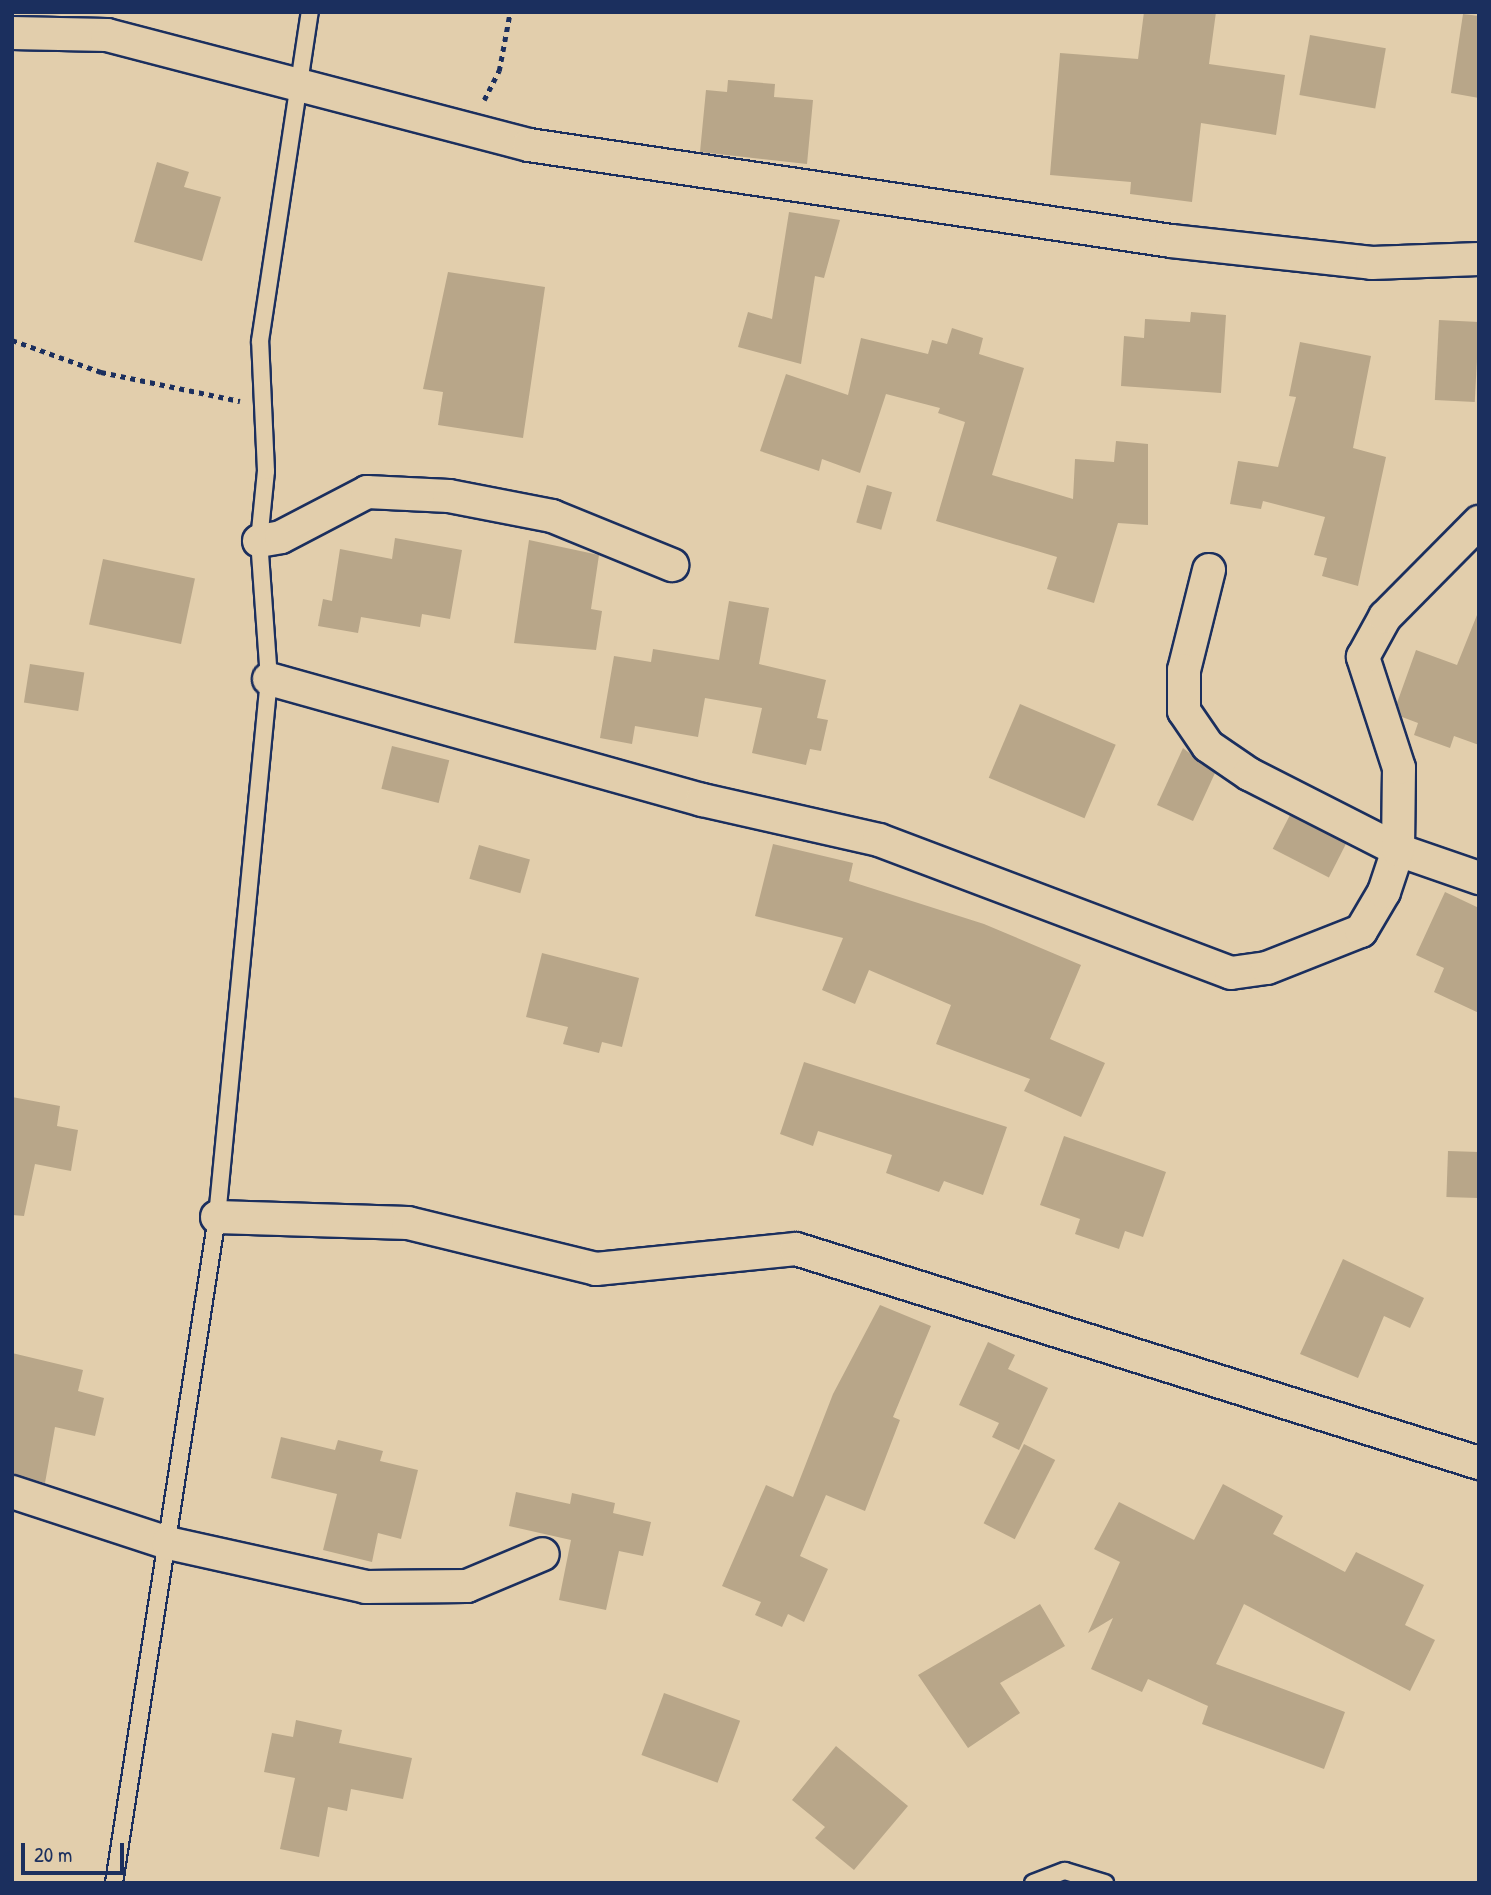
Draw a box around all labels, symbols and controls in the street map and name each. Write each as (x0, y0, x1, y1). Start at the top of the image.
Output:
scale bar (24, 1828, 128, 1872)
text: 20 m (34, 1840, 72, 1869)

